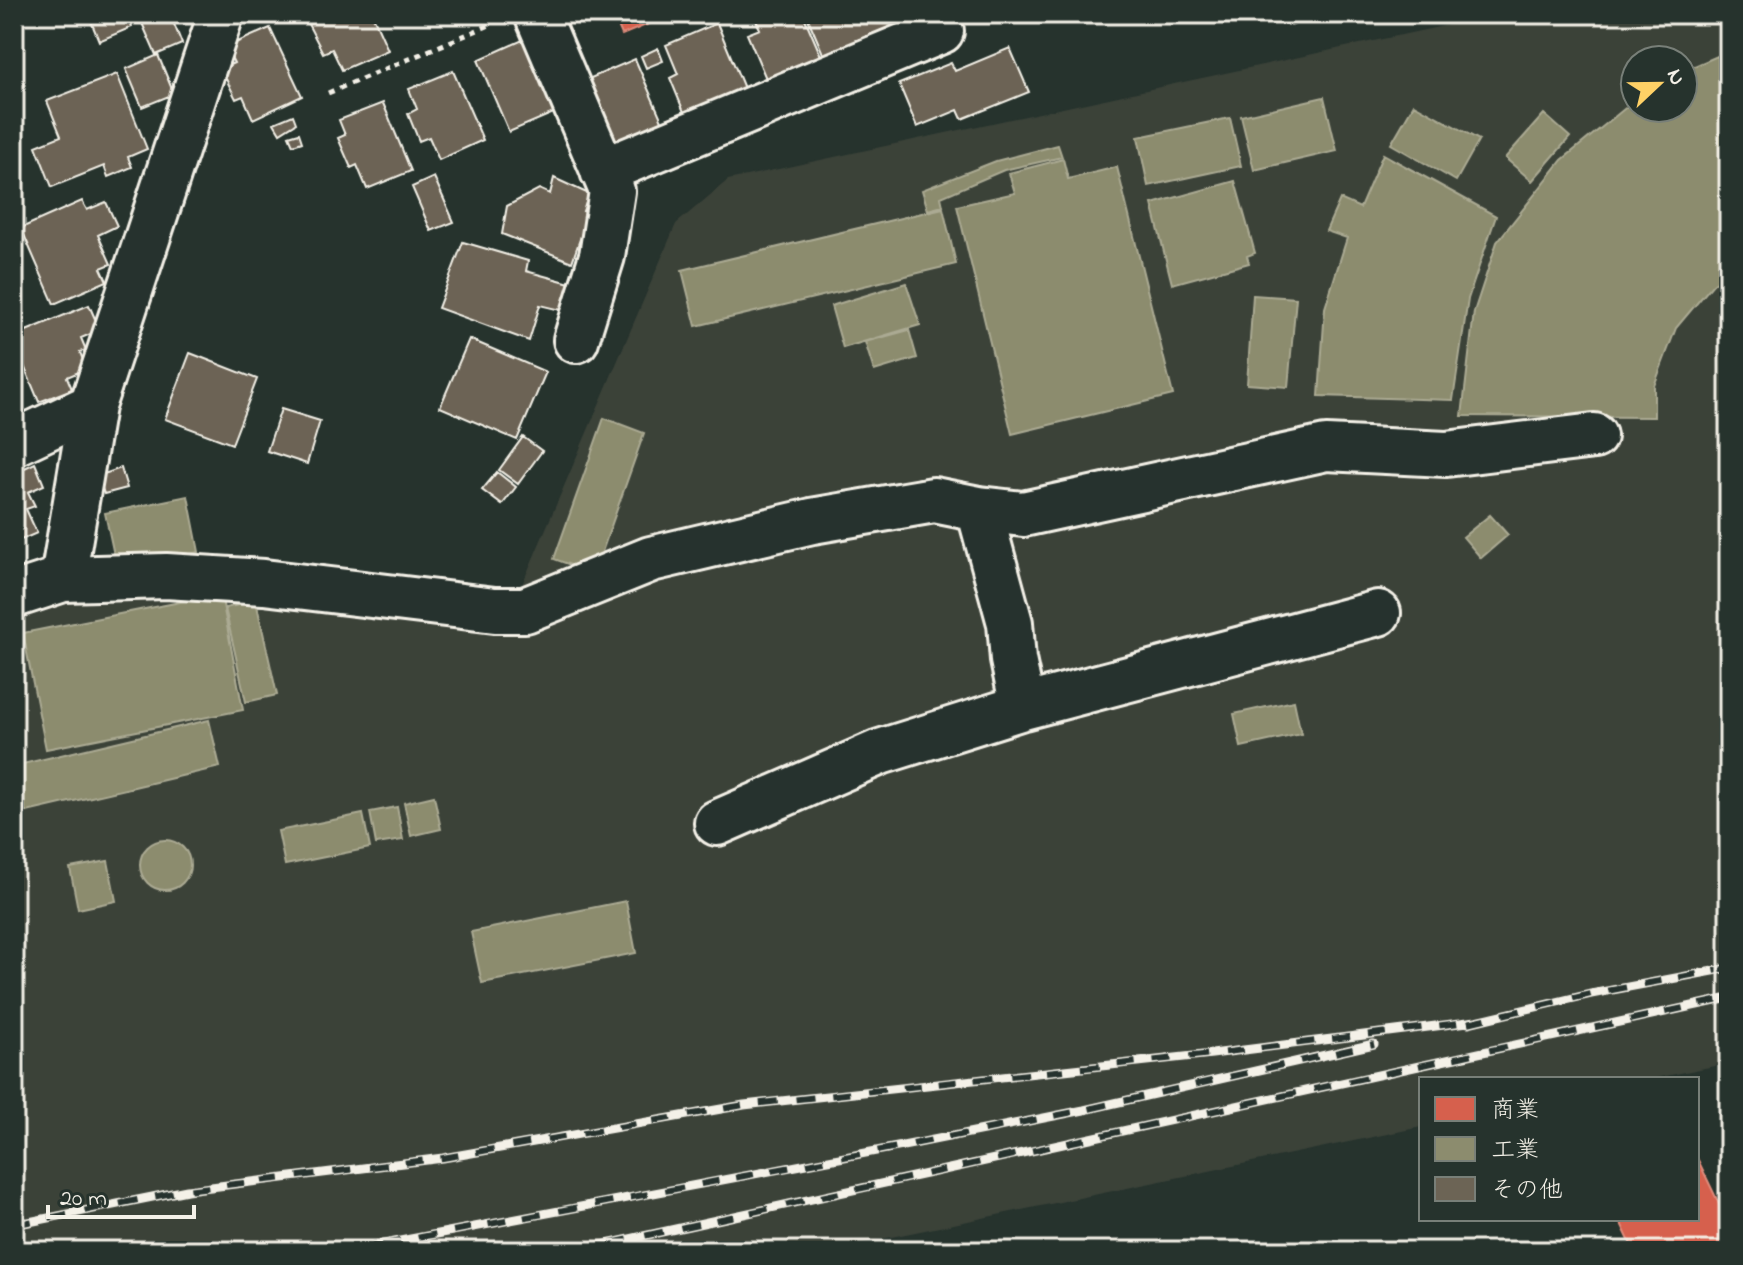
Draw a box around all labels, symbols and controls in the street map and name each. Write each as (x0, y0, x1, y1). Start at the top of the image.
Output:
north arrow (1619, 44, 1699, 124)
text: N (1657, 65, 1692, 91)
legend (1419, 1077, 1699, 1221)
text: 商業 (1491, 1094, 1539, 1129)
text: 工業 (1491, 1134, 1539, 1169)
scale bar (48, 1169, 194, 1219)
text: その他 (1491, 1174, 1563, 1209)
text: 20 m (60, 1182, 107, 1217)

